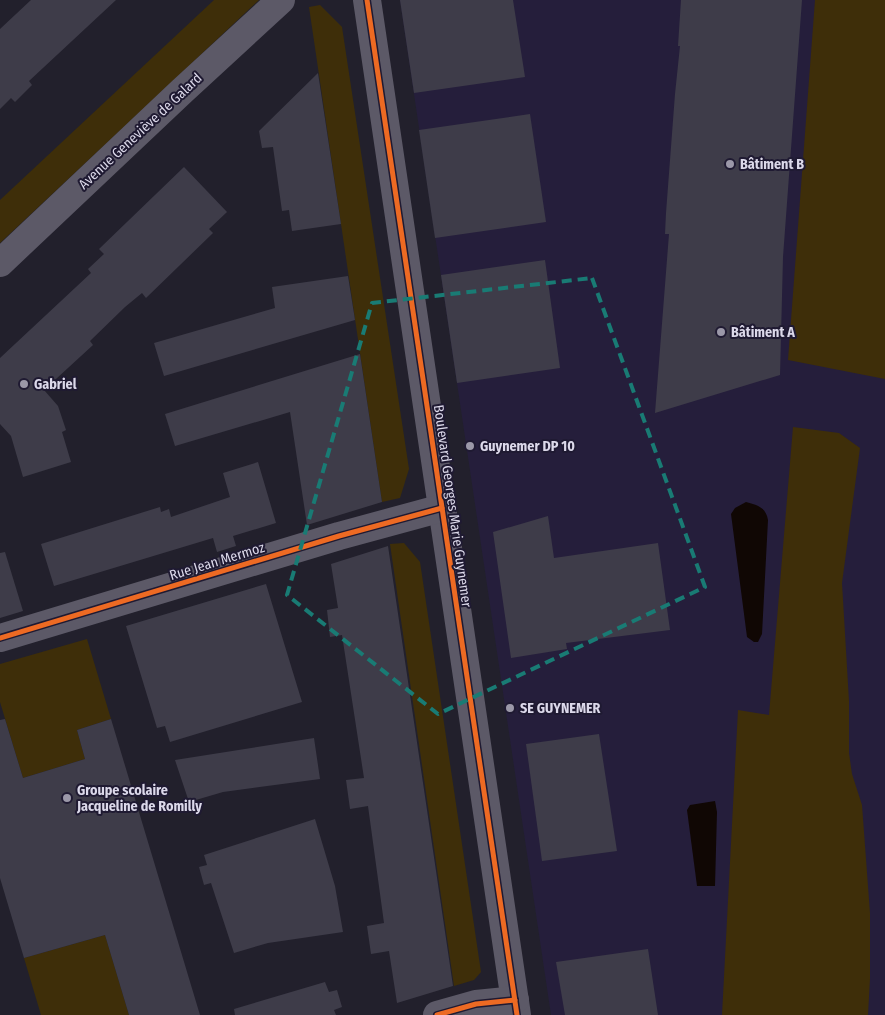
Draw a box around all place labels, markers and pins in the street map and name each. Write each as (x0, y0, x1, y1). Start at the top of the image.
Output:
place label: Bâtiment B (740, 156, 804, 173)
marker: Bâtiment B (724, 158, 736, 170)
place label: Bâtiment A (731, 324, 795, 341)
marker: Bâtiment A (715, 326, 727, 338)
place label: Gabriel (34, 376, 77, 393)
marker: Gabriel (18, 378, 30, 390)
place label: Guynemer DP 10 (480, 438, 575, 455)
marker: Guynemer DP 10 (464, 440, 476, 452)
place label: SE GUYNEMER (520, 700, 601, 717)
marker: SE GUYNEMER (504, 702, 516, 714)
place label: Groupe scolaire Jacqueline de Romilly (76, 782, 202, 815)
marker: Groupe scolaire Jacqueline de Romilly (61, 792, 73, 804)

